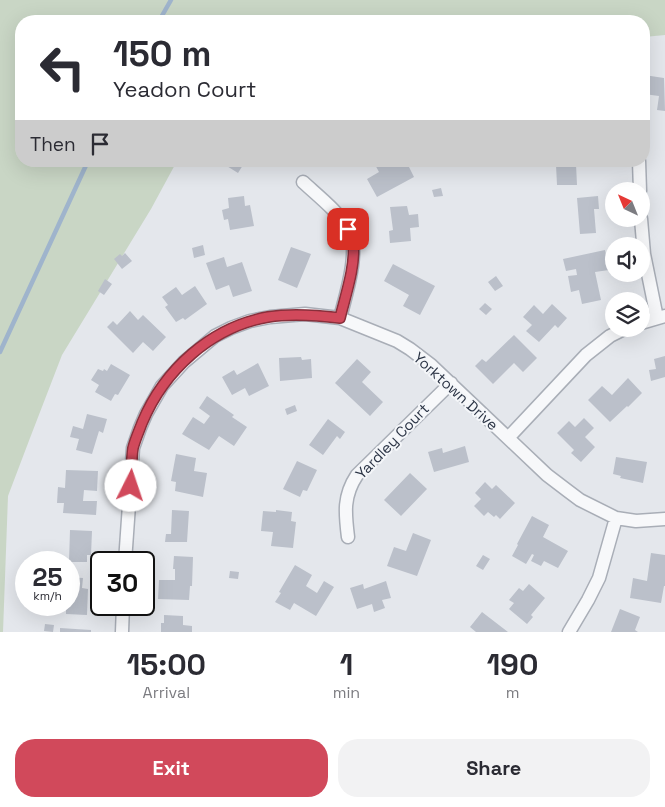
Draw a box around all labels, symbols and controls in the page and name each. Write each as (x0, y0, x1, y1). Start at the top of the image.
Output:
text: 150 m (113, 32, 211, 76)
icon: left (30, 35, 95, 100)
text: Yeadon Court (113, 75, 256, 103)
icon: arrive (86, 130, 114, 158)
text: Then (30, 132, 76, 157)
north arrow (605, 182, 650, 228)
map controls (605, 182, 650, 337)
pin (327, 208, 369, 250)
icon: arrive (334, 215, 362, 243)
button: sound (605, 237, 650, 282)
button: layers (605, 292, 650, 337)
street label: Yorktown Drive (410, 348, 502, 434)
street label: Yardley Court (351, 399, 433, 483)
position arrow (104, 459, 156, 511)
speed limit sign: 30 (90, 551, 155, 616)
text: 25 (33, 561, 62, 593)
text: km/h (33, 588, 62, 604)
text: 15:00 (127, 645, 206, 684)
text: 1 (340, 645, 353, 684)
text: 190 (487, 645, 538, 684)
text: Arrival (143, 682, 190, 703)
text: min (333, 682, 360, 703)
text: m (506, 682, 519, 703)
button: Exit (15, 739, 328, 797)
button: Share (338, 739, 650, 797)

